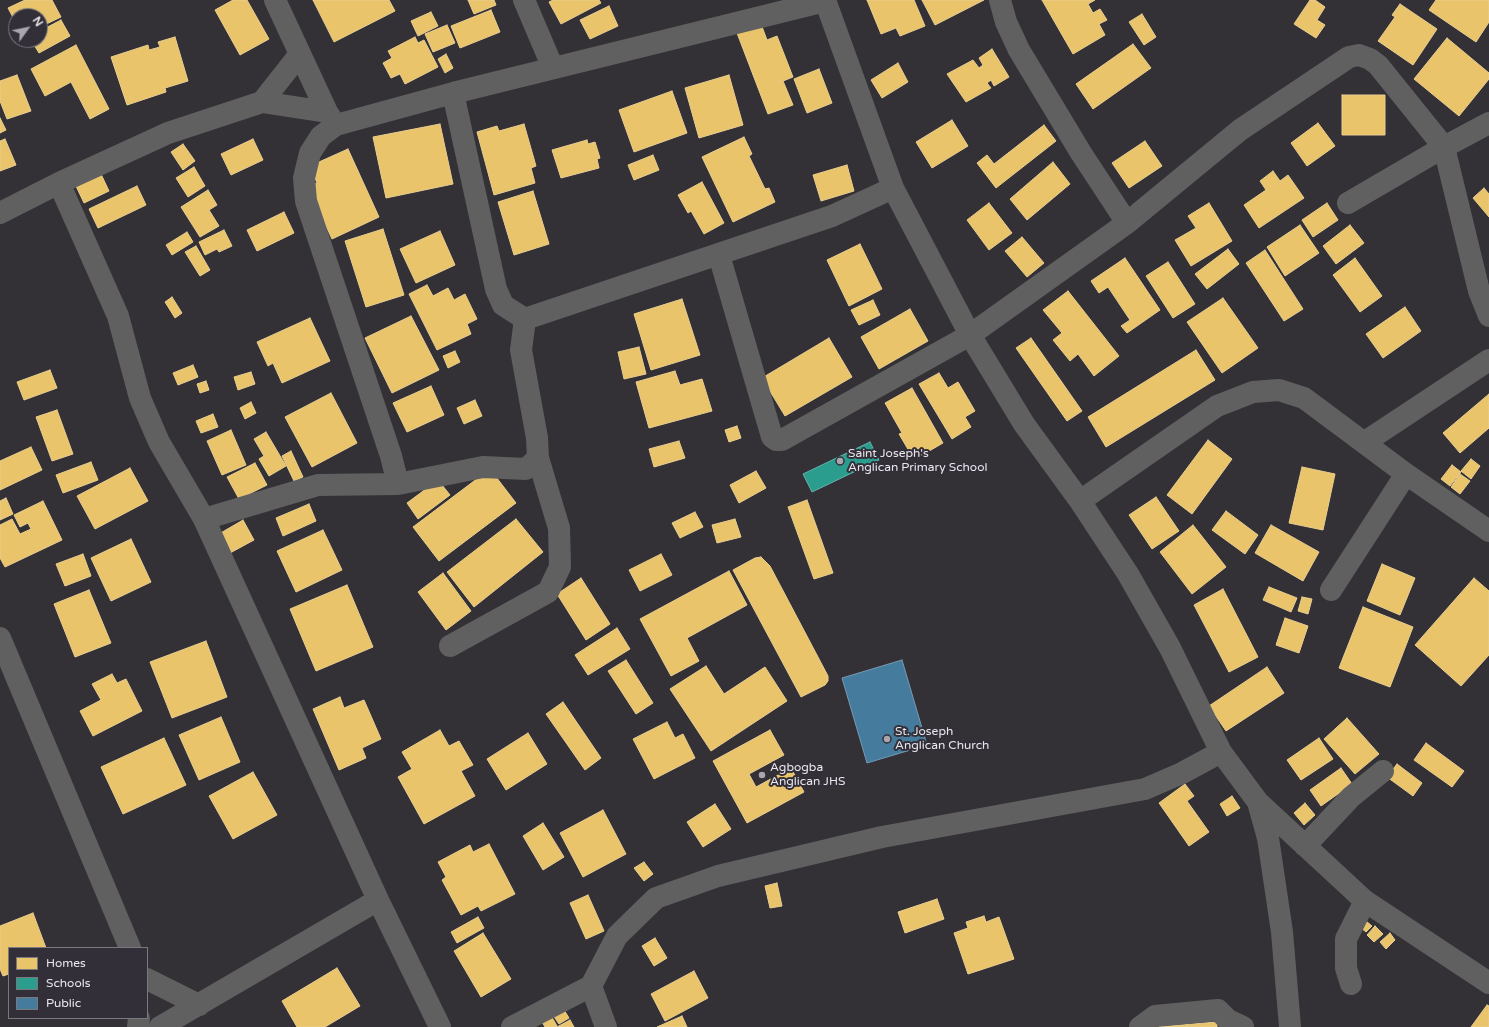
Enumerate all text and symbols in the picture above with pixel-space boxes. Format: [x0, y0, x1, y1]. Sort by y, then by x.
north arrow [8, 8, 48, 48]
text: N [30, 14, 46, 29]
place label: Saint Joseph's Anglican Primary School [848, 447, 987, 475]
marker: Saint Joseph's Anglican Primary School [835, 456, 845, 466]
place label: St. Joseph Anglican Church [895, 725, 989, 753]
marker: St. Joseph Anglican Church [882, 734, 892, 744]
place label: Agbogba Anglican JHS [770, 761, 845, 789]
marker: Agbogba Anglican JHS [757, 770, 767, 780]
legend [8, 947, 148, 1019]
text: Homes [46, 956, 86, 970]
text: Schools [46, 976, 90, 990]
text: Public [46, 996, 81, 1010]

